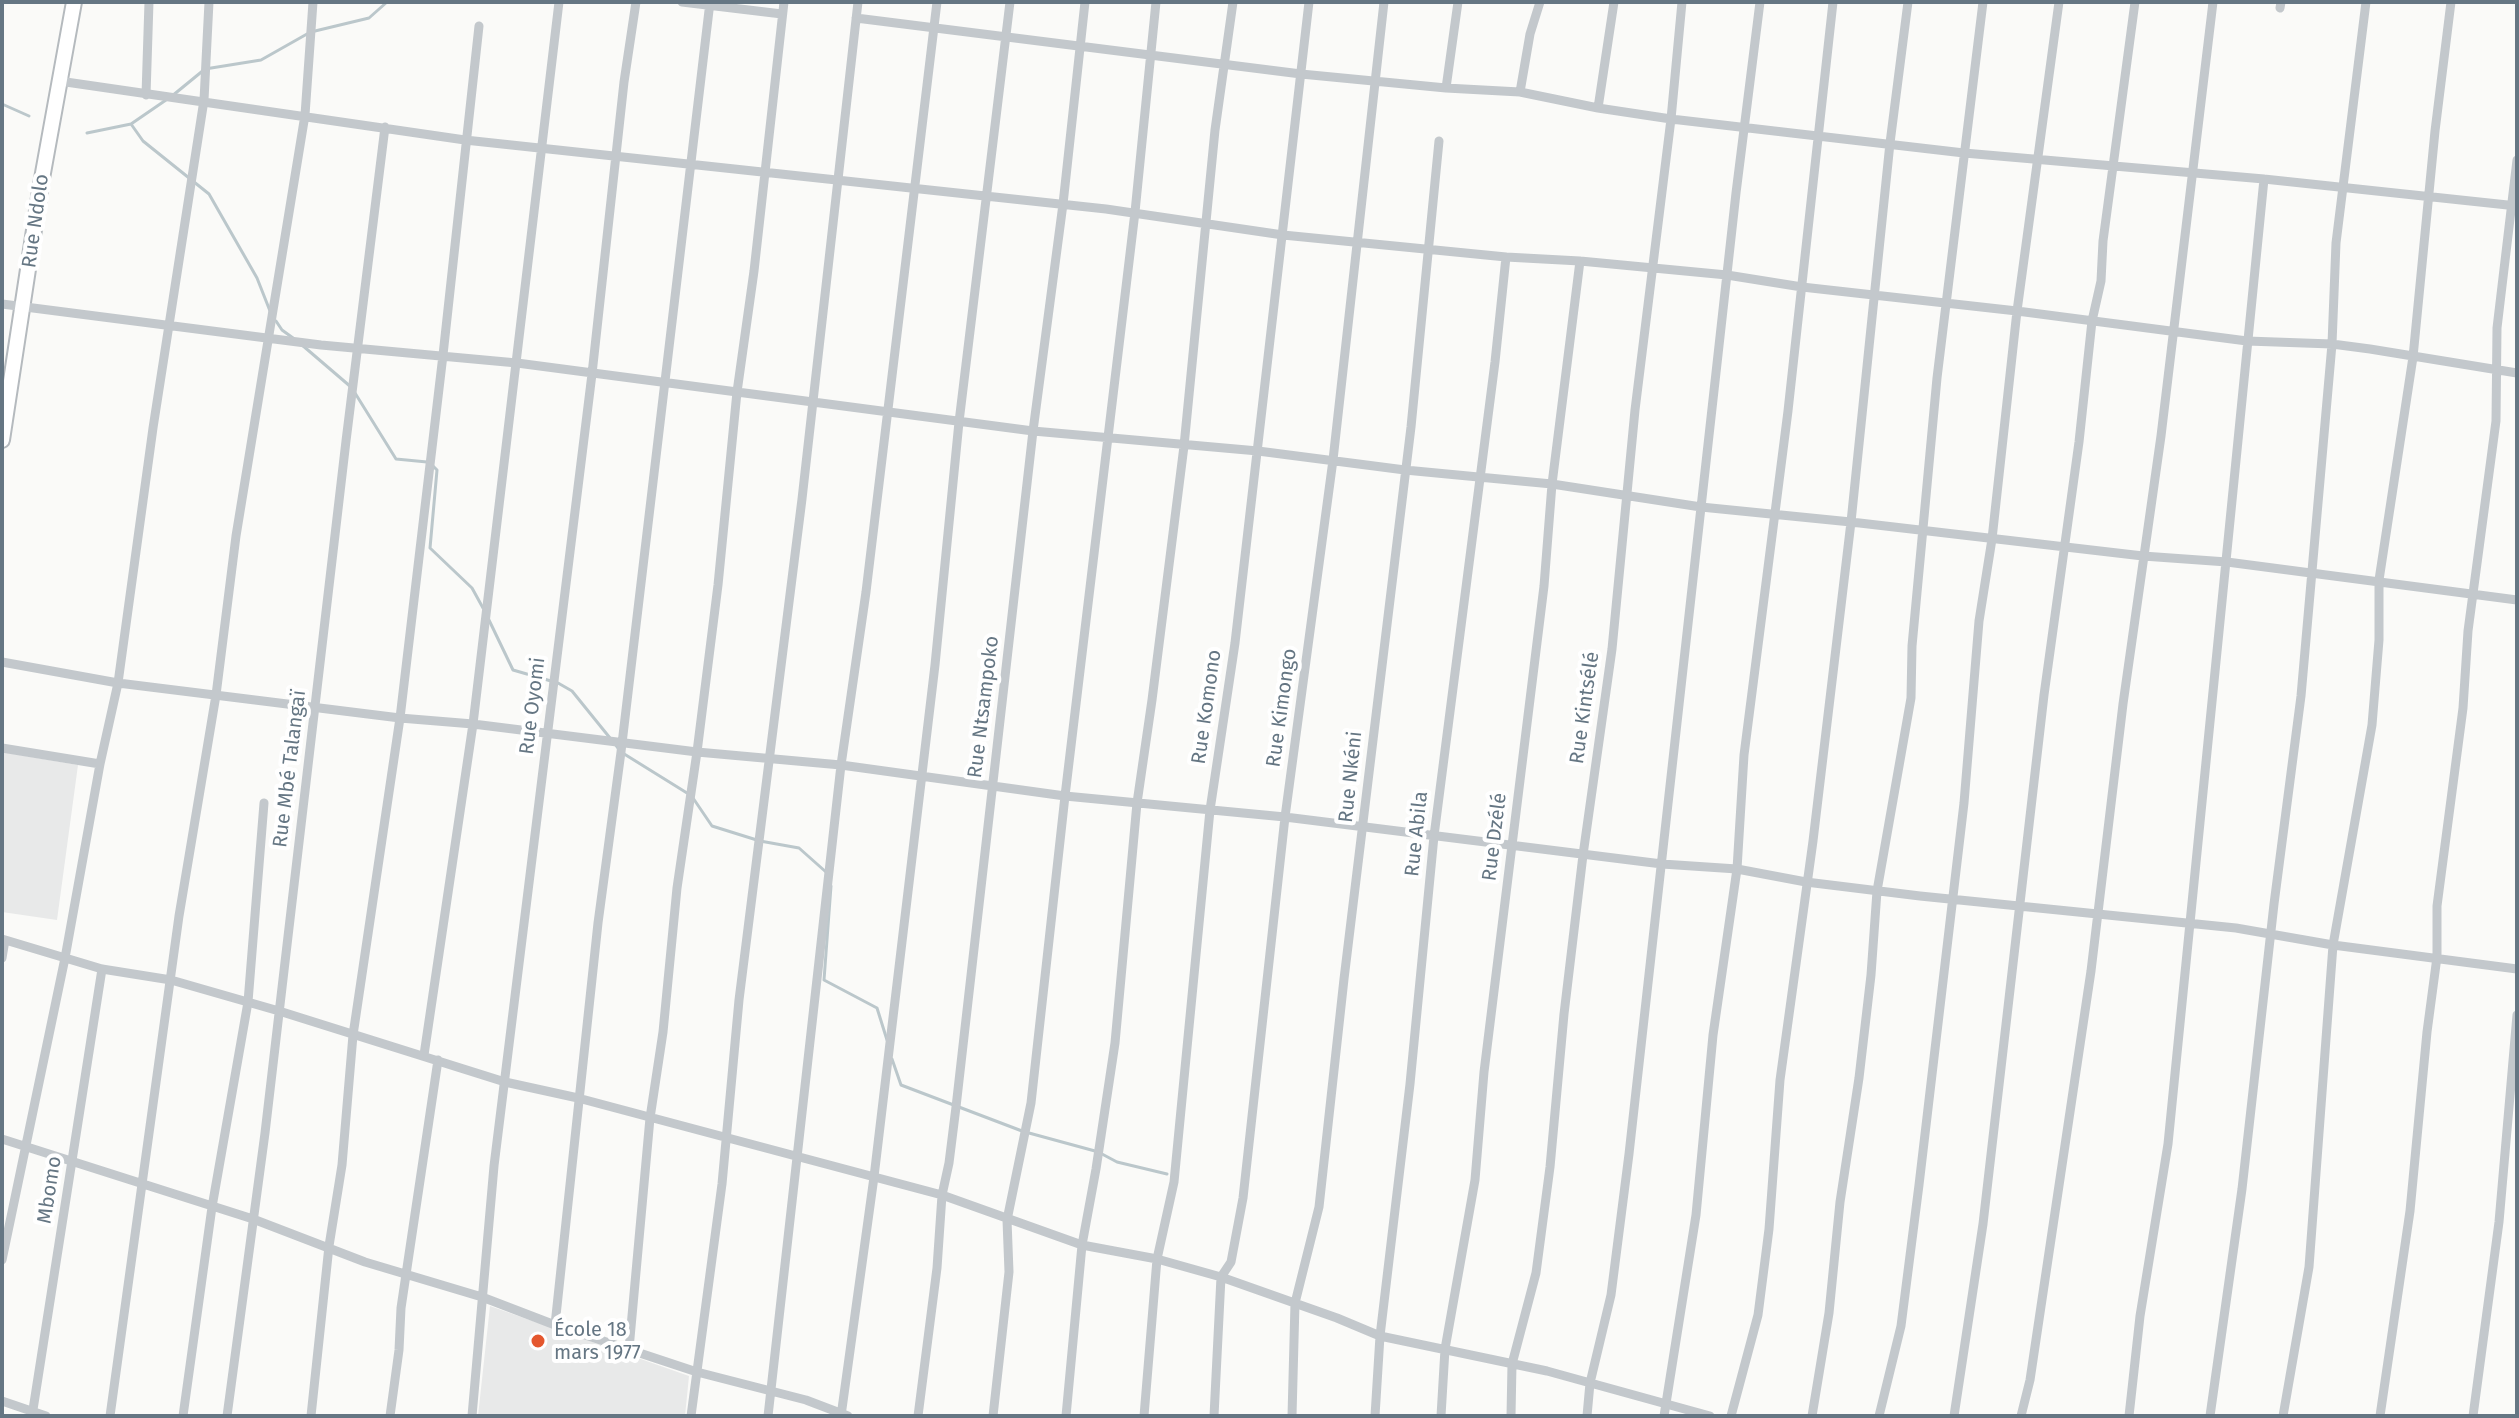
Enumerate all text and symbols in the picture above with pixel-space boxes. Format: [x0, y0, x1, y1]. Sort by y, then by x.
street label: Rue Ndolo [18, 172, 54, 270]
street label: Rue Ntsampoko [963, 634, 1005, 780]
street label: Rue Kimongo [1262, 647, 1302, 769]
street label: Rue Komono [1187, 648, 1227, 766]
street label: Rue Kintsélé [1565, 650, 1605, 766]
street label: Rue Oyomi [515, 656, 551, 756]
street label: Rue Mbé Talangaï [268, 689, 312, 849]
street label: Rue Nkéni [1334, 730, 1368, 824]
street label: Rue Abila [1401, 790, 1433, 878]
street label: Rue Dzélé [1478, 791, 1512, 883]
street label: Mbomo [33, 1155, 67, 1225]
place label: École 18 mars 1977 [554, 1318, 641, 1365]
marker: École 18 mars 1977 [529, 1332, 547, 1350]

